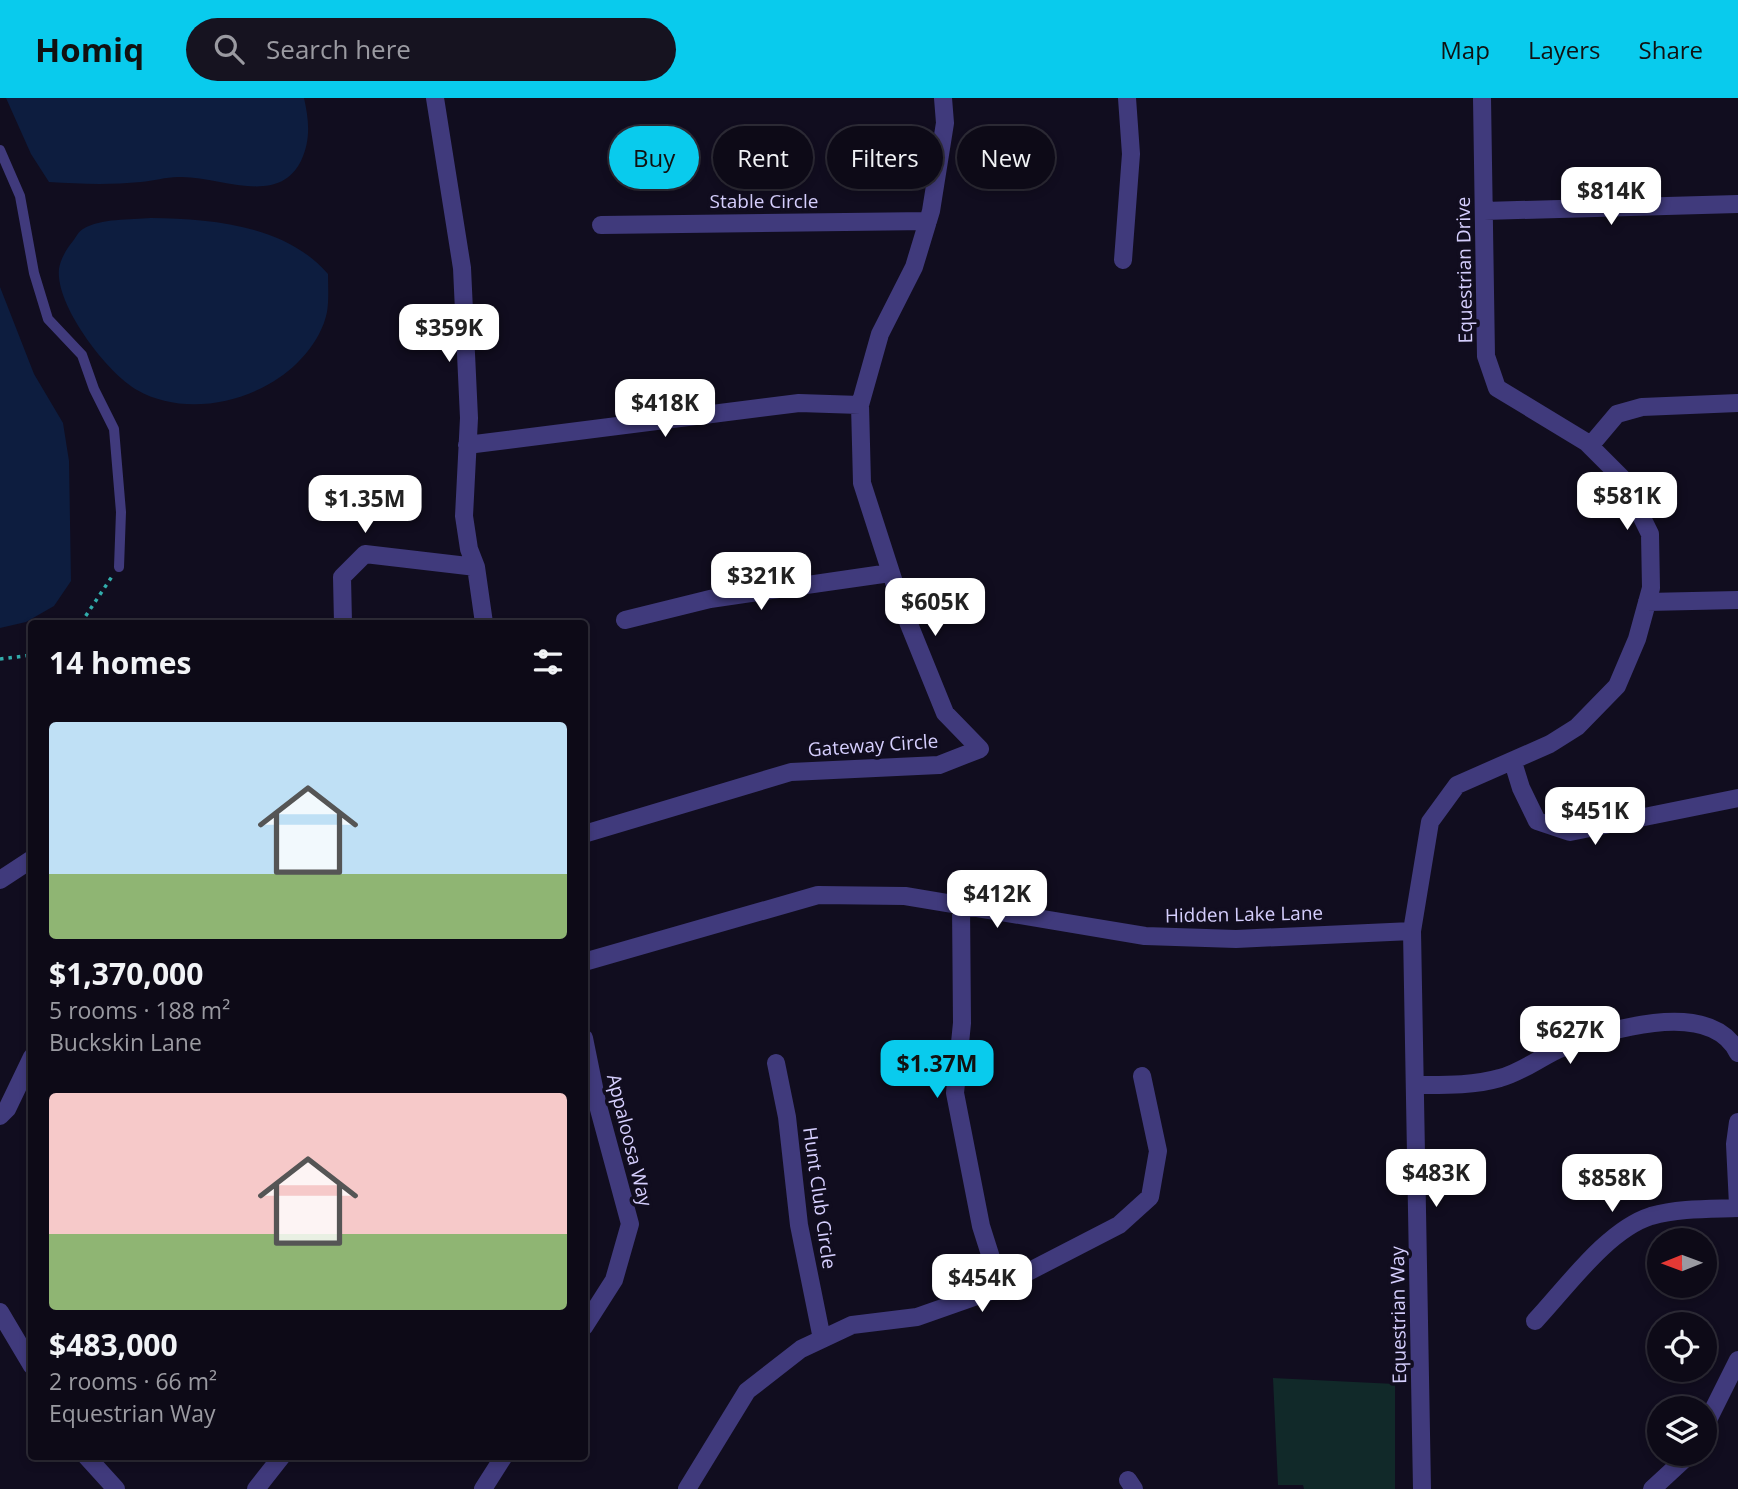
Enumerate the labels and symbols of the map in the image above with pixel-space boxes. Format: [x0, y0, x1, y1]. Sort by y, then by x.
pin: $814K [1562, 167, 1660, 227]
street label: Stable Circle [710, 188, 818, 214]
street label: Equestrian Drive [1450, 197, 1478, 343]
pin: $359K [400, 304, 498, 364]
pin: $418K [616, 380, 714, 439]
pin: $581K [1578, 472, 1676, 532]
pin: $1.35M [308, 476, 422, 535]
pin: $321K [712, 552, 810, 612]
pin: $605K [886, 578, 984, 638]
street label: Gateway Circle [807, 727, 939, 763]
pin: $451K [1546, 788, 1644, 847]
pin: $412K [948, 870, 1046, 930]
street label: Hidden Lake Lane [1165, 900, 1323, 928]
pin: $627K [1521, 1006, 1619, 1066]
pin: $1.37M [880, 1040, 994, 1100]
street label: Appaloosa Way [601, 1071, 659, 1209]
street label: Hunt Club Circle [797, 1125, 843, 1271]
pin: $483K [1387, 1150, 1485, 1209]
pin: $858K [1563, 1154, 1661, 1214]
north arrow [1647, 1228, 1717, 1298]
street label: Equestrian Way [1384, 1245, 1412, 1384]
pin: $454K [933, 1254, 1031, 1314]

